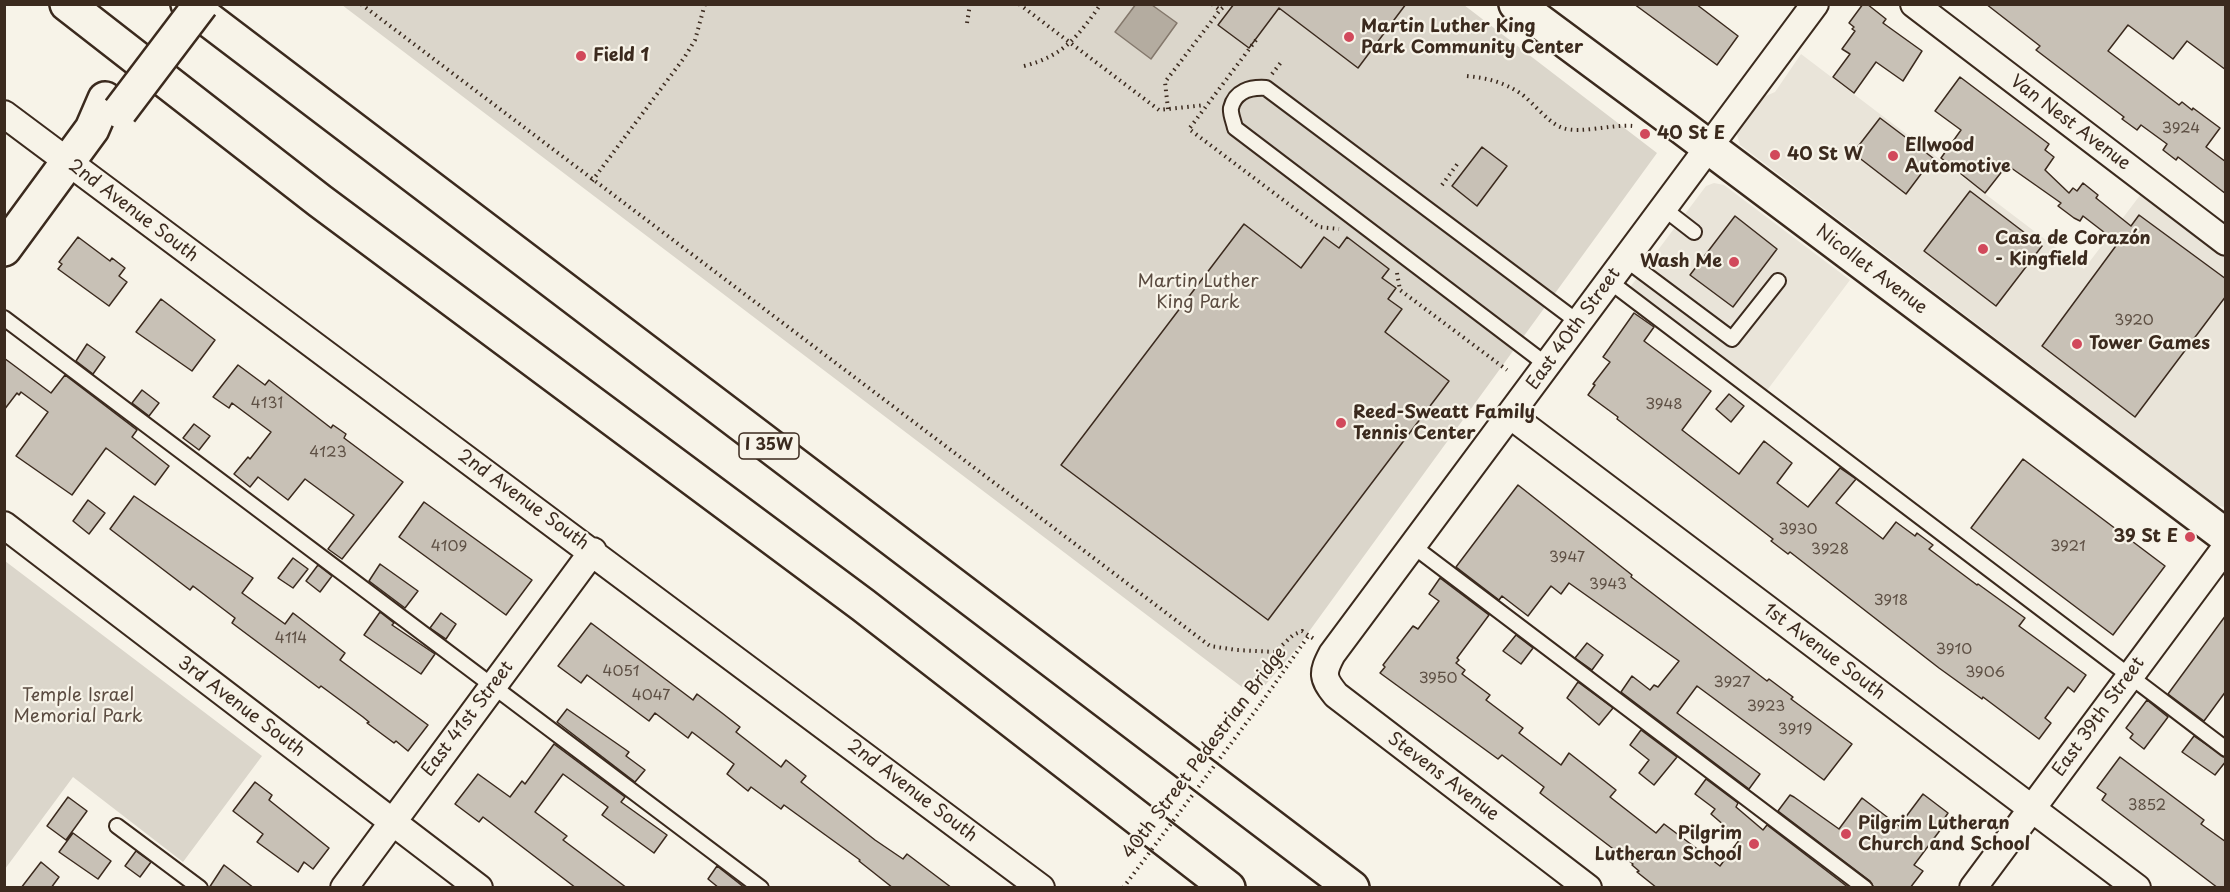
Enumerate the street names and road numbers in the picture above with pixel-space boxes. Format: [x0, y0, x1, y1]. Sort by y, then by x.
street label: Van Nest Avenue [2006, 71, 2134, 175]
street label: 2nd Avenue South [64, 155, 202, 267]
street label: Nicollet Avenue [1811, 221, 1931, 319]
street label: East 40th Street [1522, 264, 1626, 394]
road number: I 35W [739, 433, 799, 459]
street label: 2nd Avenue South [453, 445, 593, 555]
street label: 1st Avenue South [1759, 599, 1889, 705]
street label: 40th Street Pedestrian Bridge [1118, 643, 1292, 863]
street label: 3rd Avenue South [173, 652, 309, 762]
street label: East 39th Street [2048, 653, 2150, 781]
street label: East 41st Street [418, 657, 518, 781]
street label: Stevens Avenue [1383, 728, 1503, 826]
street label: 2nd Avenue South [843, 735, 981, 847]

